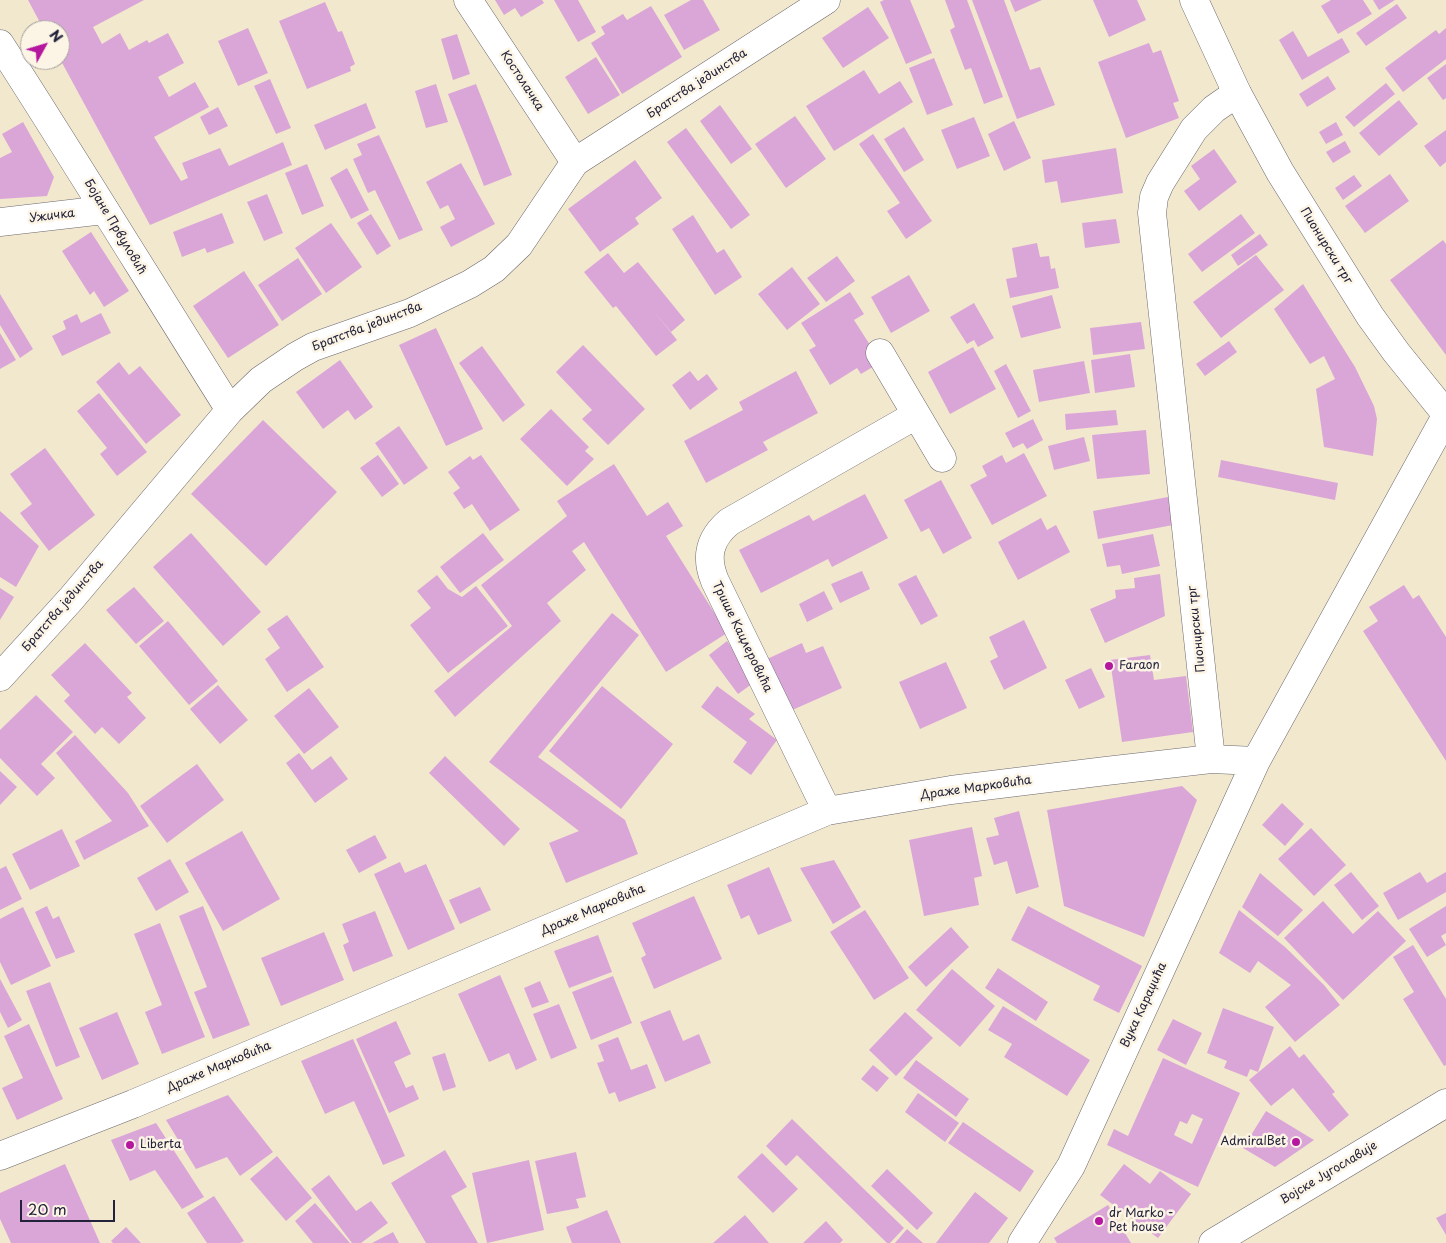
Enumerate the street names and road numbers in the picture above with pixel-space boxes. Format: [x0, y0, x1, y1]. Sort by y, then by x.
street label: Братства јединства [644, 46, 750, 122]
street label: Костолачка [497, 48, 547, 114]
street label: Бојане Првуловић [81, 177, 149, 277]
street label: Пионирски трг [1297, 205, 1355, 287]
street label: Ужичка [28, 206, 76, 226]
street label: Братства јединства [310, 299, 424, 355]
street label: Братства јединства [19, 557, 107, 655]
street label: Трише Кацлеровића [709, 579, 775, 695]
street label: Пионирски трг [1185, 585, 1209, 673]
street label: Драже Марковића [920, 773, 1032, 803]
street label: Драже Марковића [539, 882, 647, 938]
street label: Вука Караџића [1118, 960, 1170, 1050]
street label: Драже Марковића [165, 1039, 273, 1095]
street label: Војске Југославије [1278, 1138, 1380, 1208]

